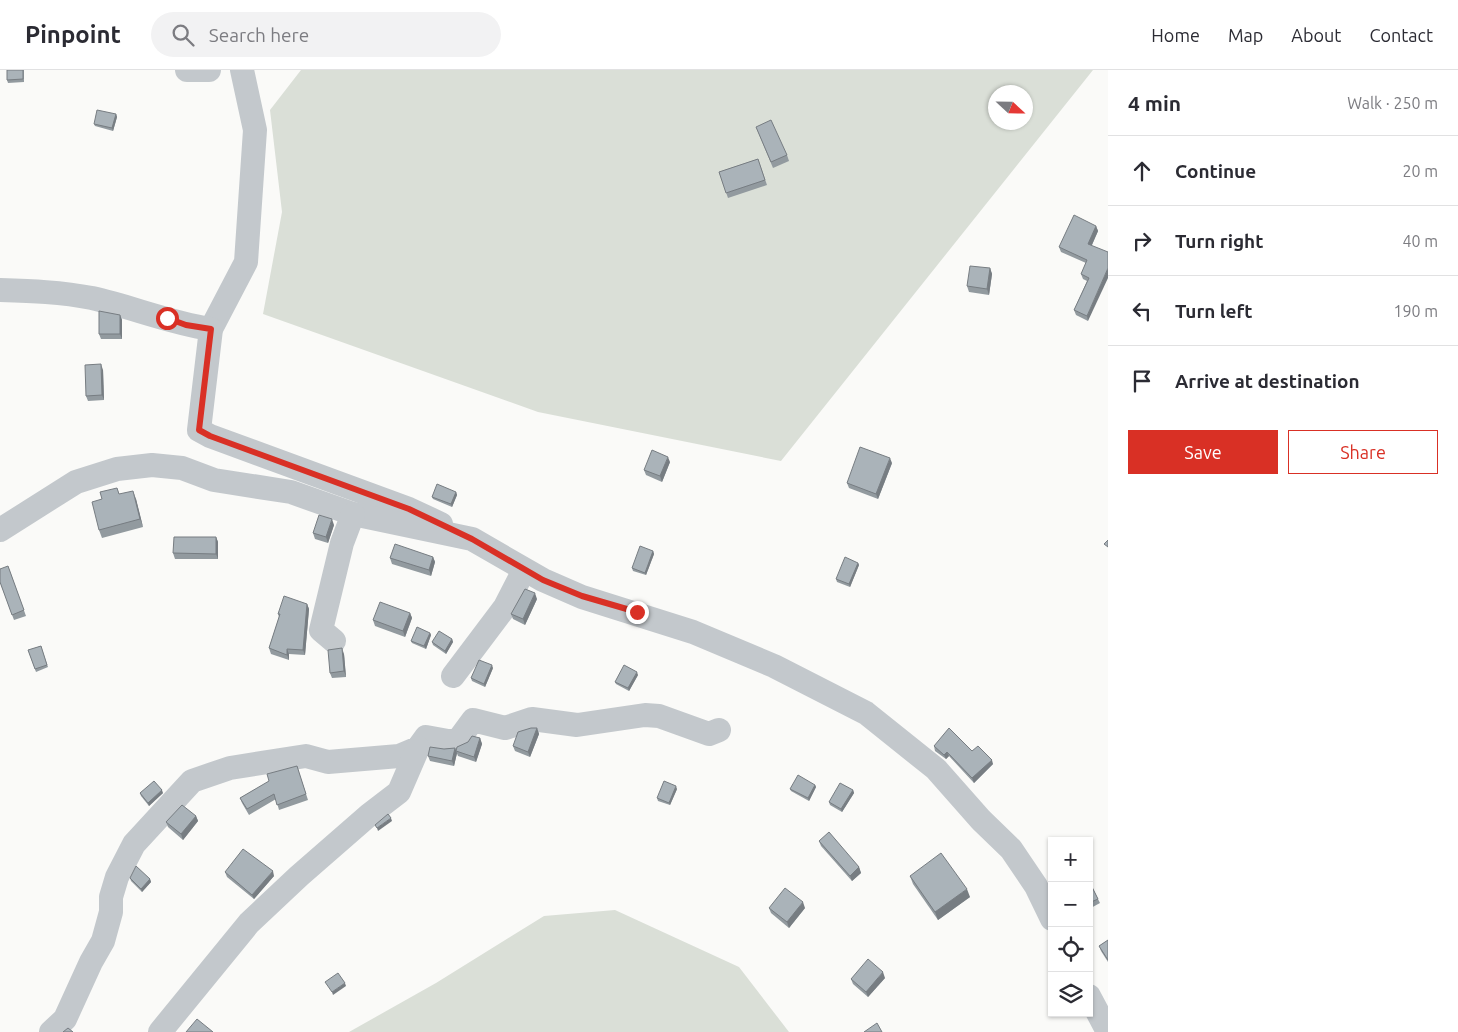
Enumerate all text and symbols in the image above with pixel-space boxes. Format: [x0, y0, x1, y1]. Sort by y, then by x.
search box [151, 12, 501, 57]
text: Pinpoint [25, 21, 121, 48]
icon: search [169, 21, 197, 49]
text: Search here [209, 24, 309, 46]
text: Home [1151, 25, 1200, 45]
text: Map [1228, 25, 1263, 45]
text: About [1291, 25, 1341, 45]
text: Contact [1369, 25, 1433, 45]
north arrow [988, 85, 1033, 130]
text: 4 min [1128, 91, 1181, 115]
text: Walk · 250 m [1347, 94, 1438, 112]
icon: ahead [1128, 157, 1156, 185]
text: Continue [1175, 160, 1256, 182]
text: 20 m [1402, 162, 1438, 180]
icon: right [1128, 227, 1156, 255]
text: Turn right [1175, 230, 1263, 252]
text: 40 m [1402, 232, 1438, 250]
icon: left [1128, 297, 1156, 325]
text: Turn left [1175, 300, 1253, 322]
text: 190 m [1393, 302, 1438, 320]
route start [156, 307, 179, 330]
icon: arrive [1128, 367, 1156, 395]
text: Arrive at destination [1175, 370, 1360, 392]
button: Save [1128, 430, 1278, 474]
button: Share [1288, 430, 1438, 474]
route end [626, 601, 649, 624]
map controls [1048, 837, 1093, 1017]
button: + [1048, 837, 1093, 882]
button: − [1048, 882, 1093, 927]
button: locate [1048, 927, 1093, 972]
button: layers [1048, 972, 1093, 1017]

